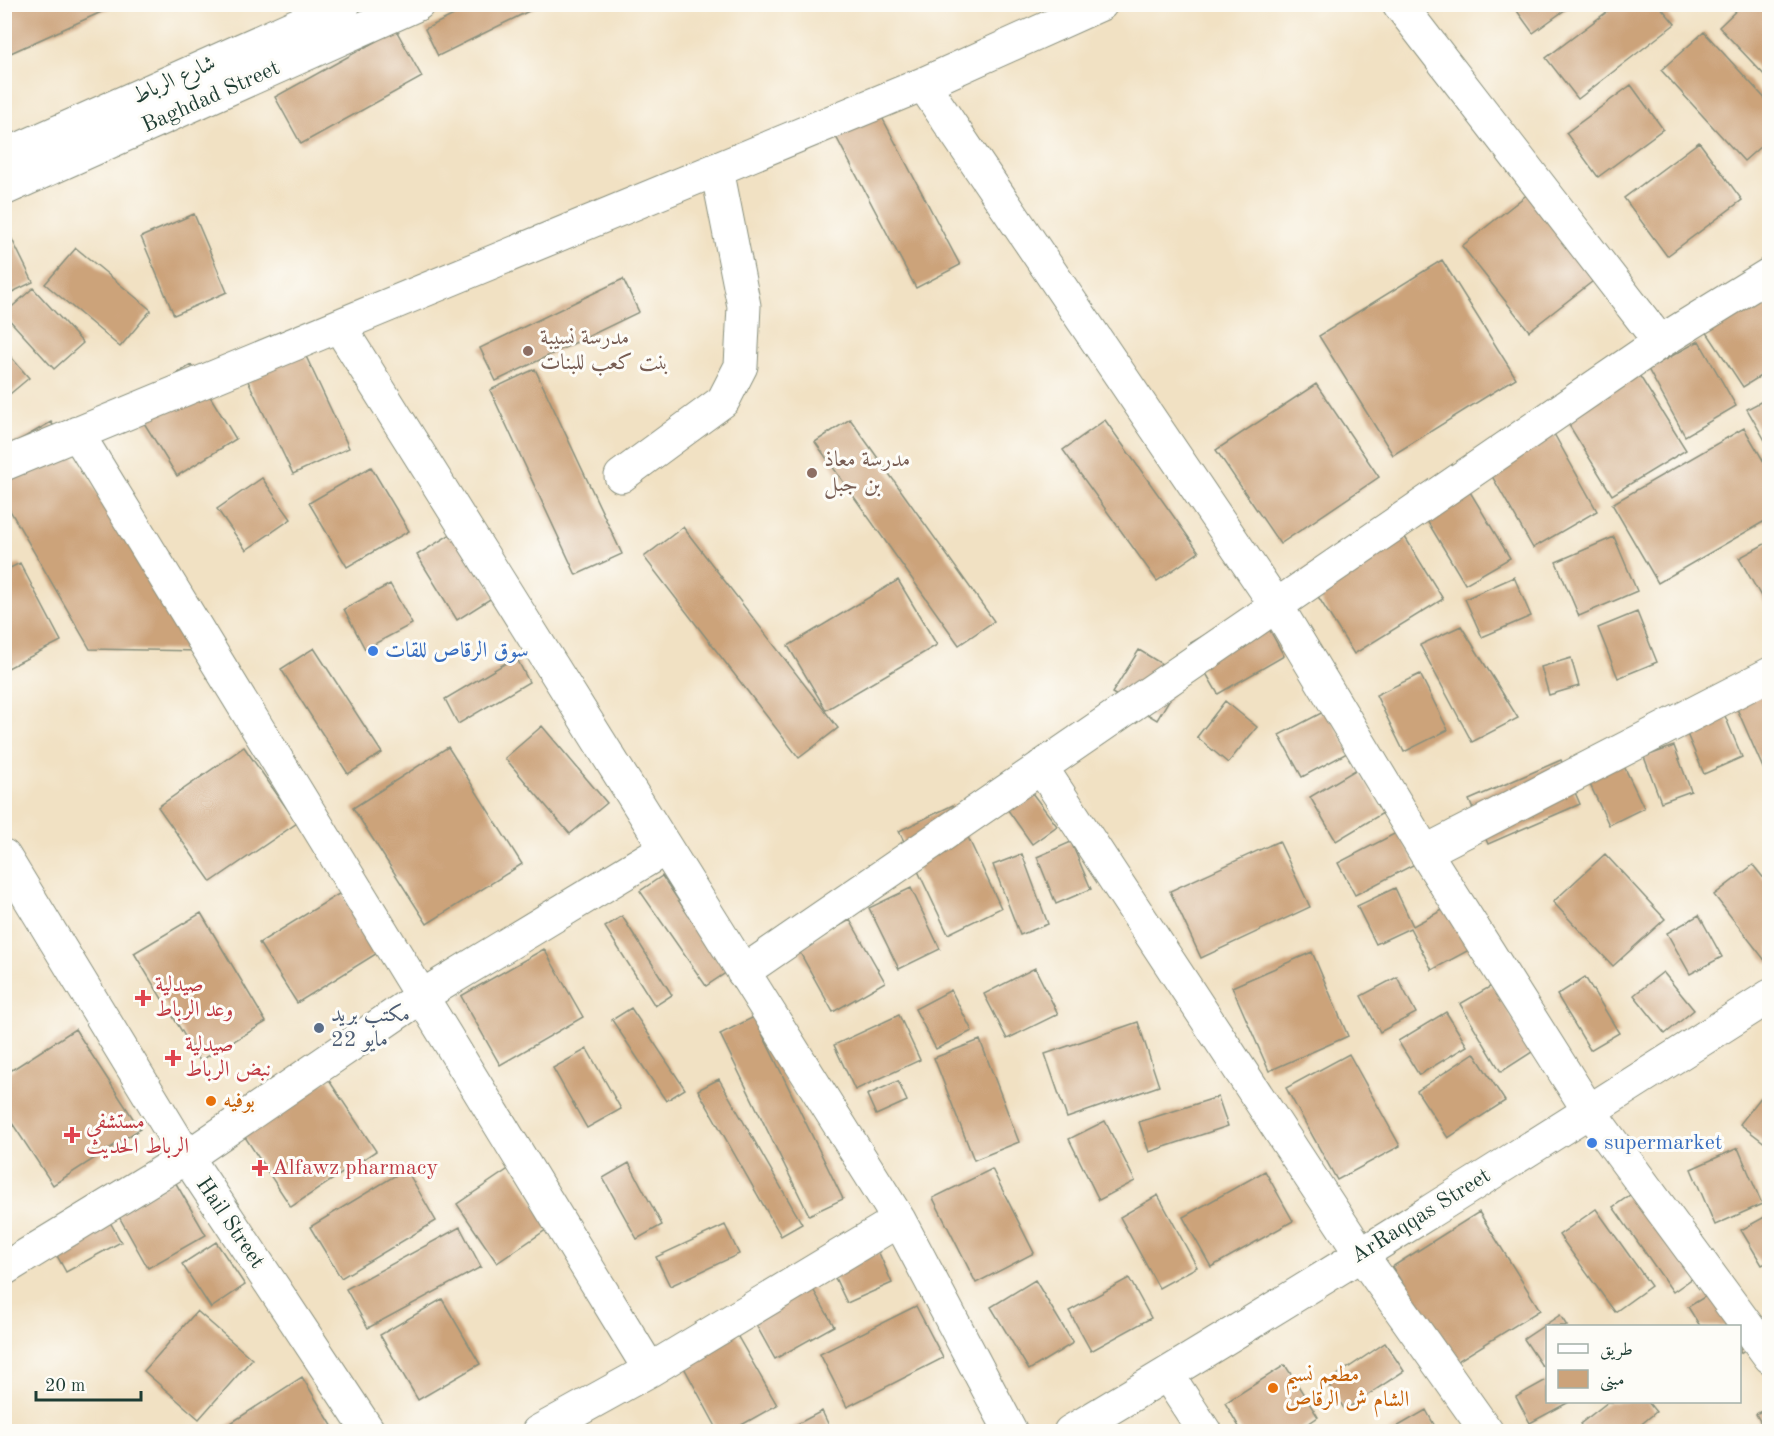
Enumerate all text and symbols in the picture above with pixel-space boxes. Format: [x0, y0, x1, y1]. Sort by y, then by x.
street label: شارع الرباط [129, 52, 221, 114]
street label: Baghdad Street [139, 57, 283, 137]
place label: مدرسة نسيبة بنت كعب للبنات [540, 327, 669, 376]
marker: مدرسة نسيبة بنت كعب للبنات [521, 344, 535, 358]
place label: مدرسة معاذ بن جبل [824, 449, 910, 499]
marker: مدرسة معاذ بن جبل [805, 466, 819, 480]
place label: سوق الرقاص للقات [385, 640, 529, 663]
marker: سوق الرقاص للقات [366, 644, 380, 658]
place label: صيدلية وعد الرباط [155, 974, 233, 1022]
marker: صيدلية وعد الرباط [136, 991, 150, 1005]
place label: مكتب بريد 22 مايو [331, 1003, 410, 1052]
marker: مكتب بريد 22 مايو [312, 1021, 326, 1035]
place label: صيدلية نبض الرباط [185, 1034, 271, 1082]
marker: صيدلية نبض الرباط [166, 1051, 180, 1065]
place label: بوفيه [223, 1090, 255, 1113]
marker: بوفيه [204, 1094, 218, 1108]
place label: مستشفى الرباط الحديث [86, 1111, 189, 1159]
marker: مستشفى الرباط الحديث [63, 1126, 81, 1144]
place label: supermarket [1604, 1132, 1722, 1154]
marker: supermarket [1585, 1136, 1599, 1150]
place label: Alfawz pharmacy [272, 1157, 438, 1179]
marker: Alfawz pharmacy [253, 1161, 267, 1175]
street label: ArRaqqas Street [1348, 1164, 1494, 1268]
street label: Hail Street [192, 1174, 268, 1272]
legend [1546, 1325, 1741, 1403]
text: طريق [1600, 1341, 1633, 1361]
scale bar [36, 1364, 141, 1402]
place label: مطعم نسيم الشام ش الرقاص [1285, 1364, 1409, 1418]
text: مبنى [1600, 1371, 1625, 1392]
text: 20 m [45, 1377, 85, 1395]
marker: مطعم نسيم الشام ش الرقاص [1266, 1381, 1280, 1395]

